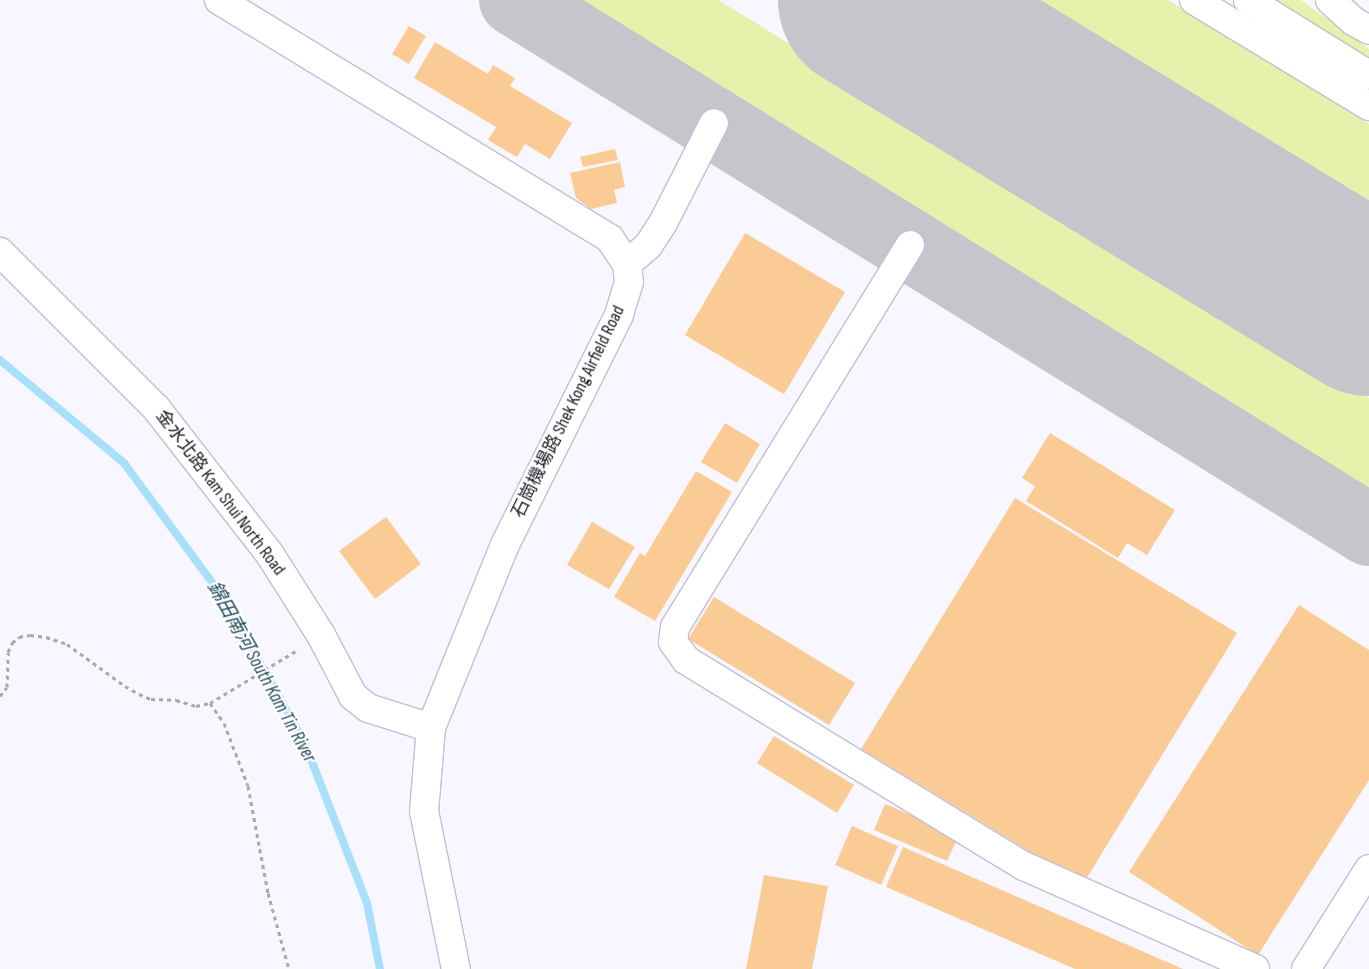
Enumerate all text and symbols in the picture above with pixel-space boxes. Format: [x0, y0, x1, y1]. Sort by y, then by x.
street label: 石崗機場路 Shek Kong Airfield Road [508, 302, 630, 522]
street label: 金水北路 Kam Shui North Road [151, 406, 289, 580]
water label: 錦田南河 South Kam Tin River [202, 577, 320, 767]

